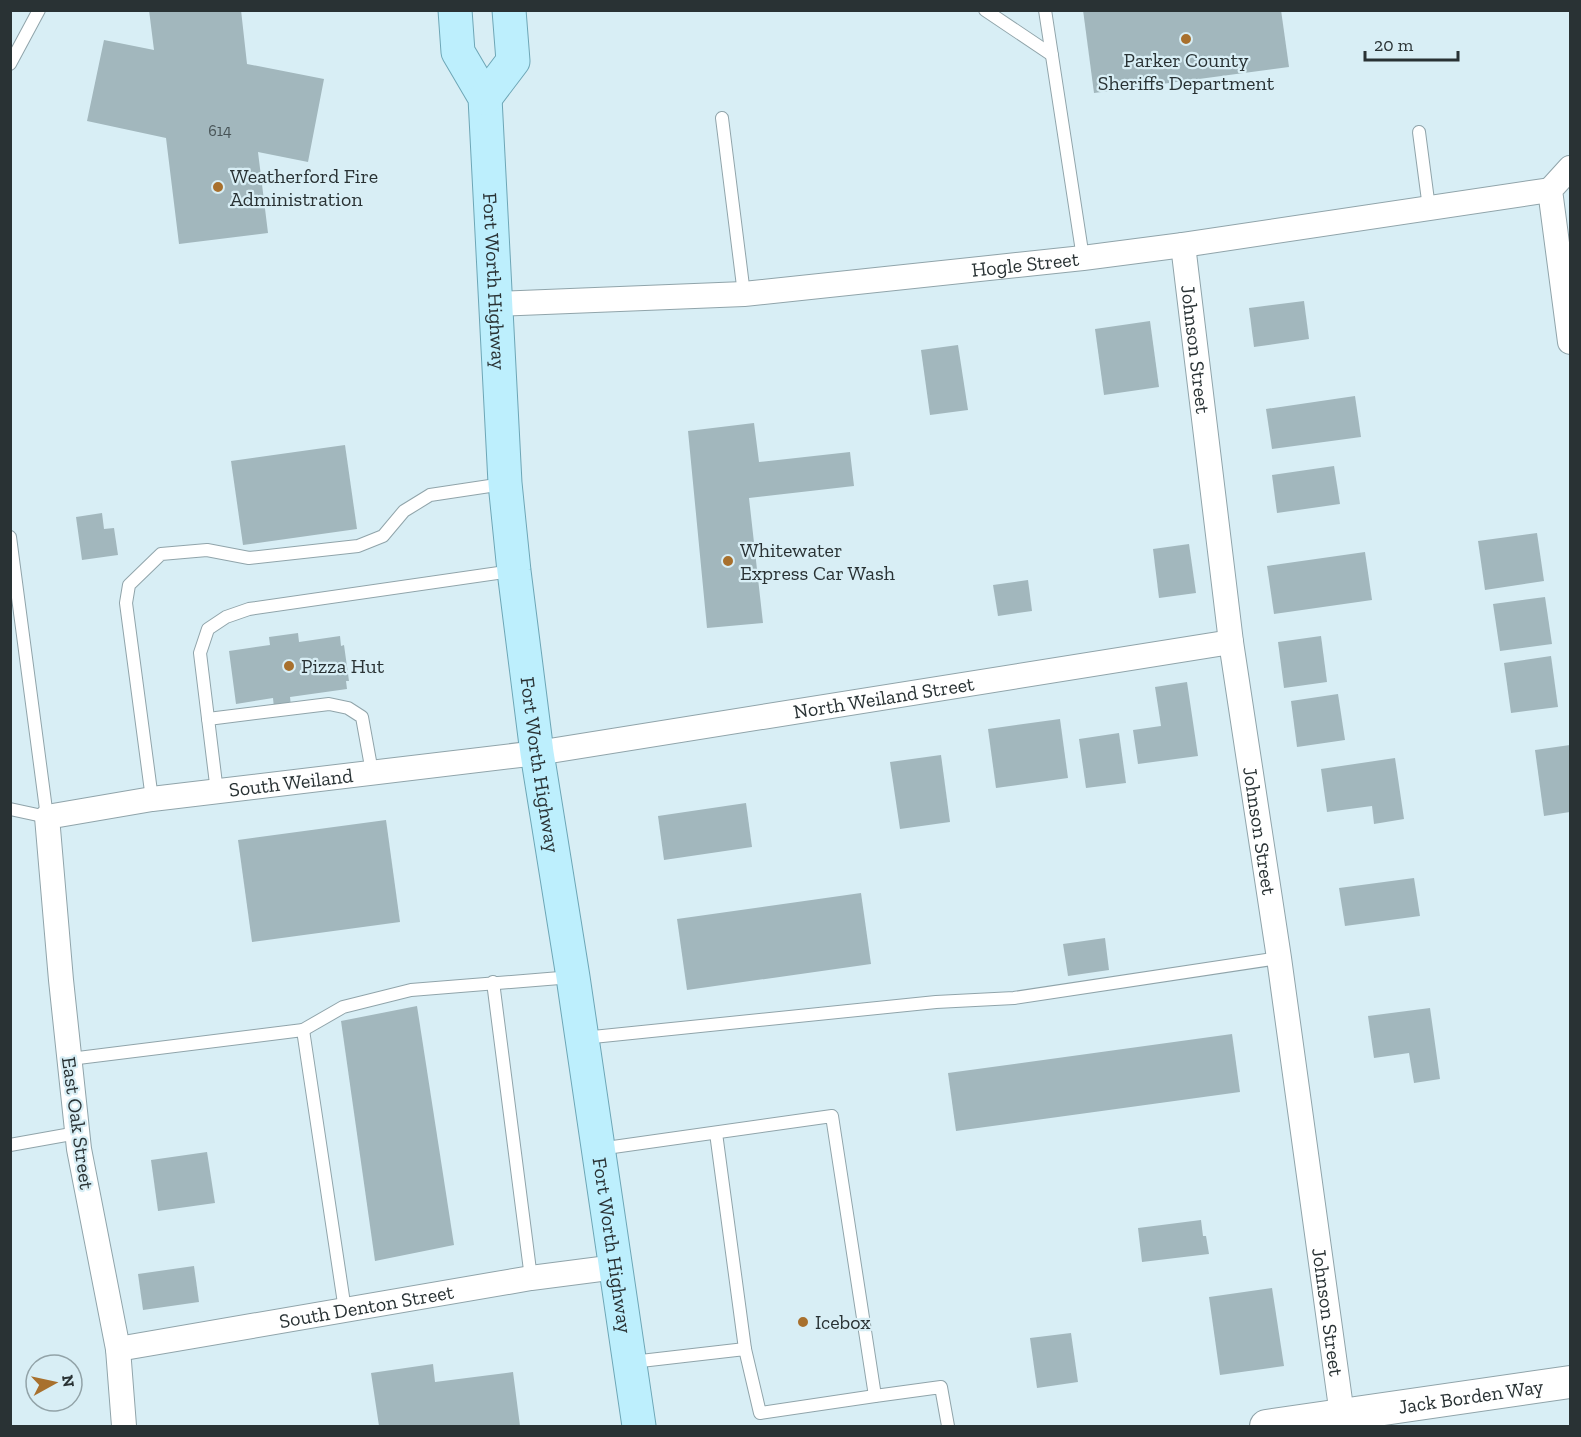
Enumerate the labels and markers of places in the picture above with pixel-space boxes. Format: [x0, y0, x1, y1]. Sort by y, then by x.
marker: Parker County Sheriffs Department [1179, 32, 1193, 46]
place label: Parker County Sheriffs Department [1098, 48, 1275, 95]
place label: Weatherford Fire Administration [230, 164, 378, 211]
marker: Weatherford Fire Administration [211, 180, 225, 194]
place label: Whitewater Express Car Wash [740, 538, 896, 585]
marker: Whitewater Express Car Wash [721, 554, 735, 568]
place label: Pizza Hut [301, 654, 385, 678]
marker: Pizza Hut [282, 659, 296, 673]
place label: Icebox [815, 1310, 870, 1334]
marker: Icebox [796, 1315, 810, 1329]

